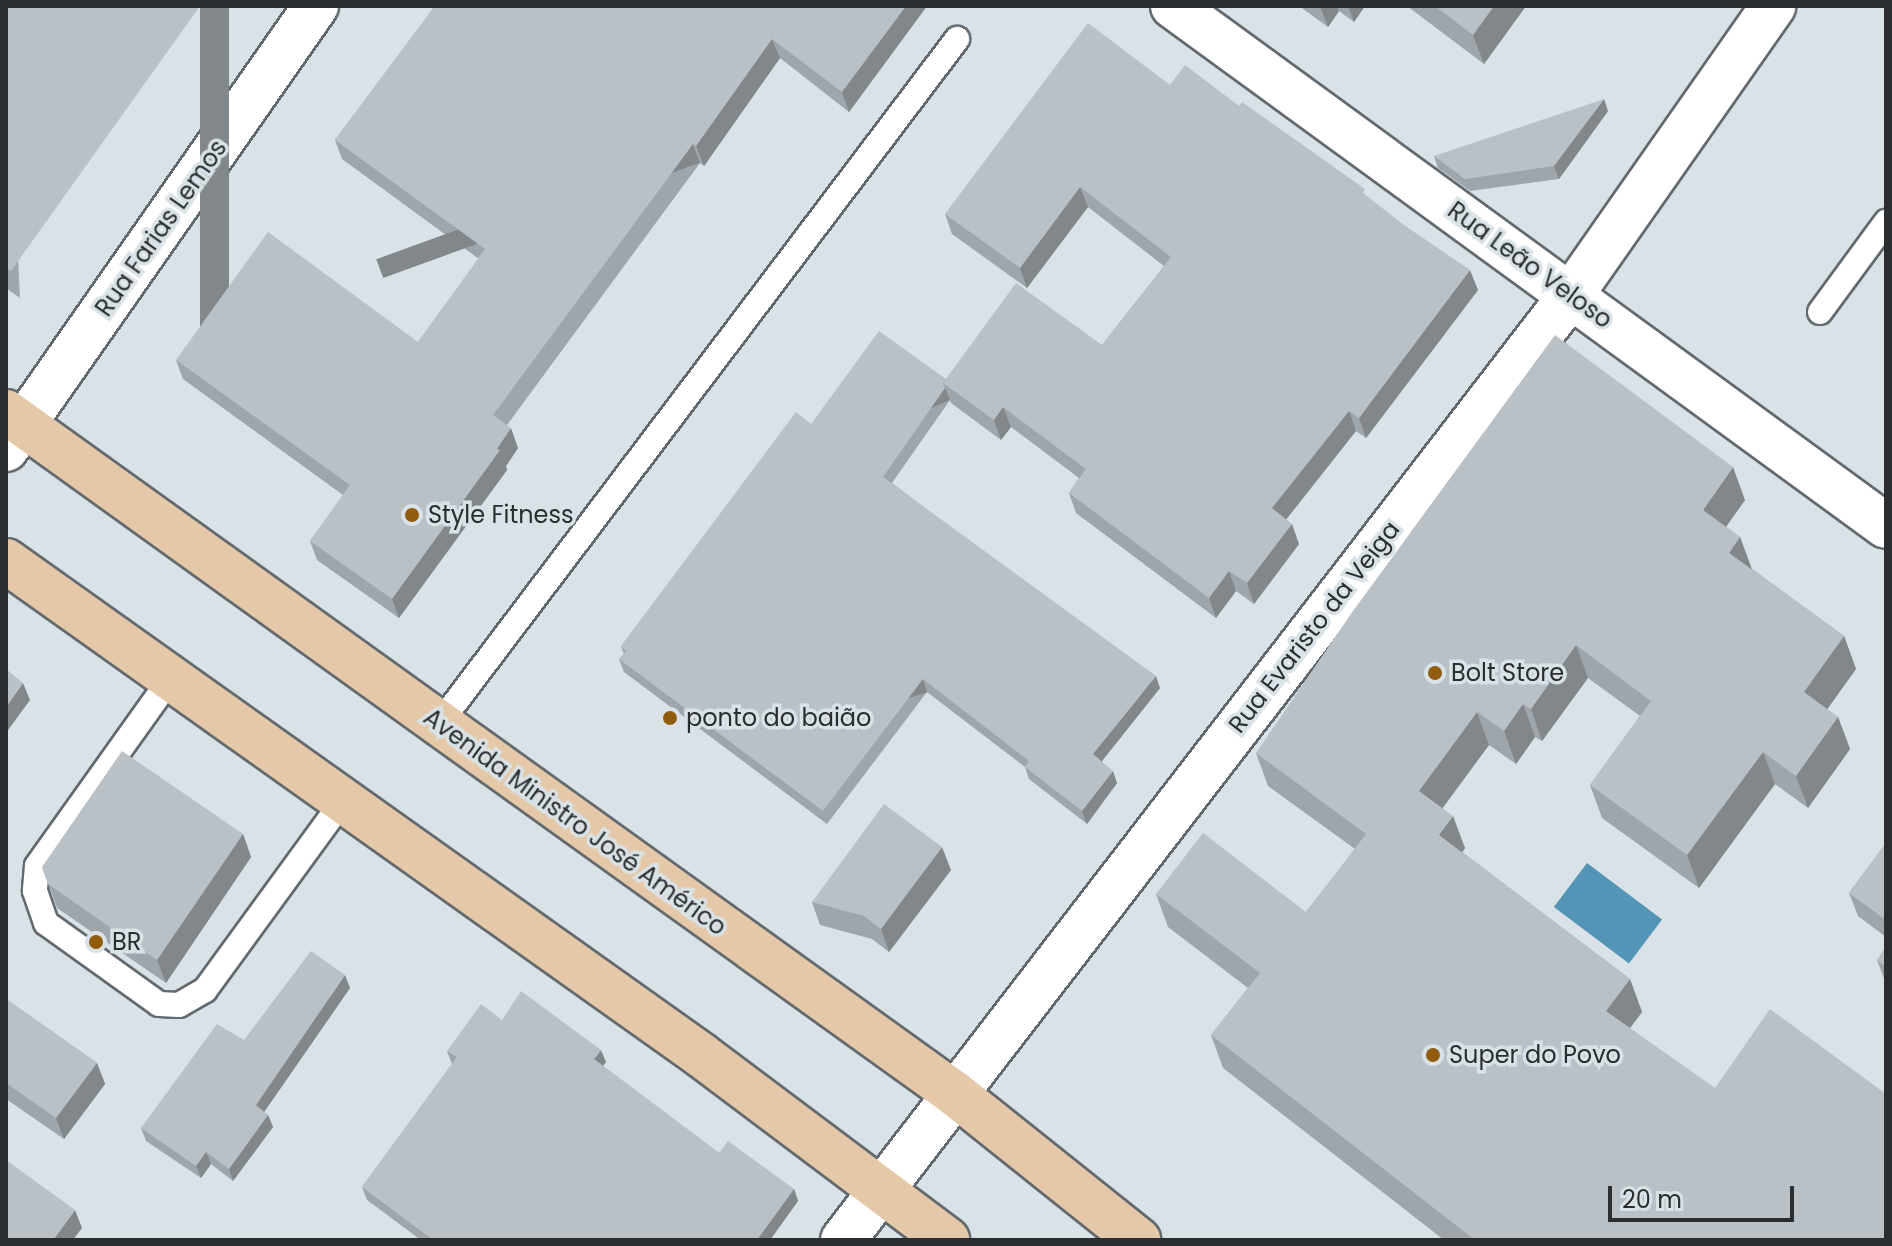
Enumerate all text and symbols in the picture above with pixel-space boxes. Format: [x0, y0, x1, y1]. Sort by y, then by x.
street label: Rua Farias Lemos [89, 134, 233, 322]
street label: Rua Leão Veloso [1442, 196, 1618, 334]
place label: Style Fitness [428, 501, 574, 529]
marker: Style Fitness [403, 506, 421, 524]
street label: Rua Evaristo da Veiga [1222, 515, 1406, 739]
place label: Bolt Store [1451, 659, 1564, 687]
marker: Bolt Store [1426, 664, 1444, 682]
street label: Avenida Ministro José Américo [418, 703, 732, 941]
place label: ponto do baião [686, 704, 871, 732]
marker: ponto do baião [661, 709, 679, 727]
place label: BR [112, 928, 141, 956]
marker: BR [87, 933, 105, 951]
place label: Super do Povo [1449, 1041, 1621, 1069]
marker: Super do Povo [1424, 1046, 1442, 1064]
scale bar [1612, 1170, 1798, 1220]
text: 20 m [1622, 1183, 1682, 1216]

